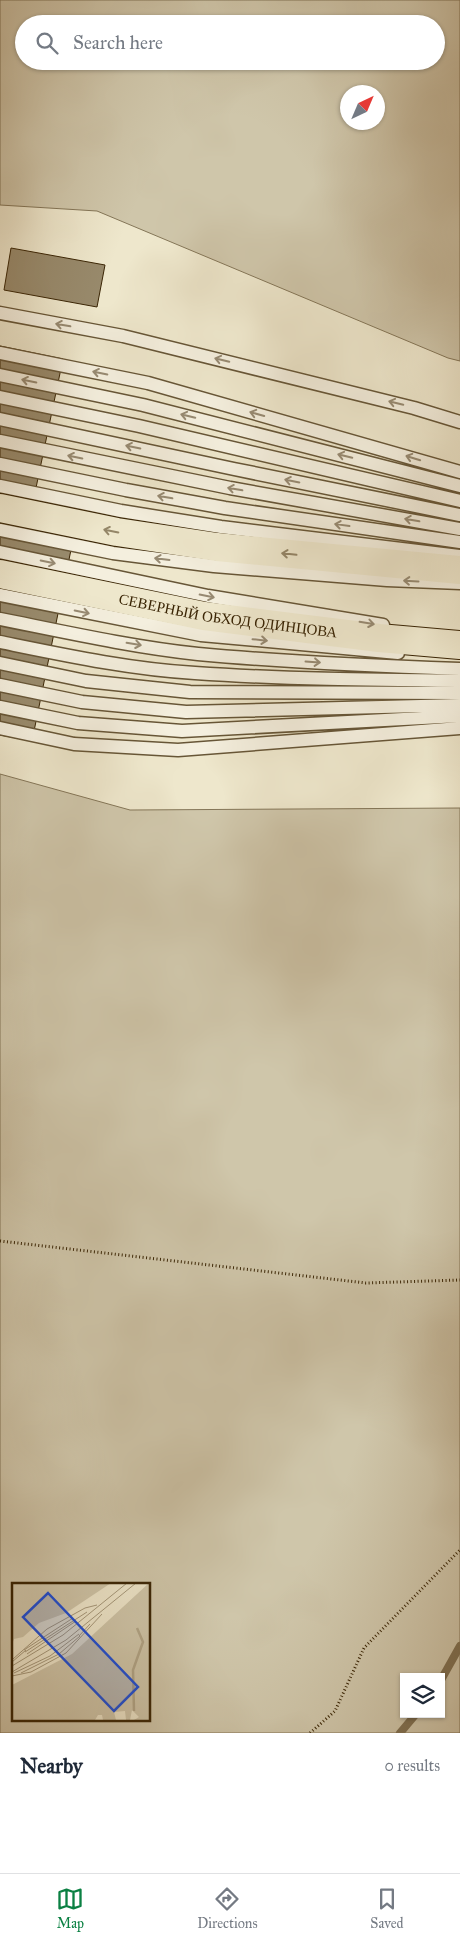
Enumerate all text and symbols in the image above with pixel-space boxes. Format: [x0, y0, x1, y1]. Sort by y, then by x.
search box [15, 15, 445, 70]
icon: search [33, 29, 61, 57]
text: Search here [73, 31, 163, 54]
north arrow [340, 85, 385, 130]
one-way arrow [55, 319, 71, 329]
one-way arrow [214, 355, 230, 364]
one-way arrow [92, 368, 108, 377]
one-way arrow [21, 376, 37, 386]
one-way arrow [389, 398, 405, 407]
one-way arrow [249, 408, 265, 418]
one-way arrow [180, 411, 196, 421]
one-way arrow [126, 441, 142, 451]
one-way arrow [338, 451, 354, 460]
one-way arrow [68, 452, 84, 461]
one-way arrow [406, 452, 422, 462]
one-way arrow [285, 475, 301, 485]
one-way arrow [227, 484, 243, 494]
one-way arrow [157, 492, 173, 501]
one-way arrow [404, 515, 420, 525]
one-way arrow [335, 520, 351, 530]
one-way arrow [103, 526, 119, 535]
one-way arrow [282, 549, 298, 559]
one-way arrow [155, 554, 171, 564]
one-way arrow [39, 558, 55, 568]
one-way arrow [404, 576, 420, 586]
street label: СЕВЕРНЫЙ ОБХОД ОДИНЦОВА [117, 590, 338, 642]
one-way arrow [198, 592, 214, 601]
one-way arrow [74, 608, 90, 618]
one-way arrow [359, 618, 375, 628]
one-way arrow [251, 635, 267, 645]
one-way arrow [125, 639, 141, 649]
one-way arrow [305, 657, 321, 666]
inset map [12, 1583, 150, 1720]
map controls [400, 1673, 445, 1718]
button: layers [400, 1673, 445, 1718]
text: Nearby [20, 1753, 83, 1779]
text: 0 results [385, 1756, 440, 1775]
tab: Map [56, 1885, 84, 1932]
tab: Directions [197, 1885, 258, 1932]
tab: Saved [370, 1885, 404, 1932]

